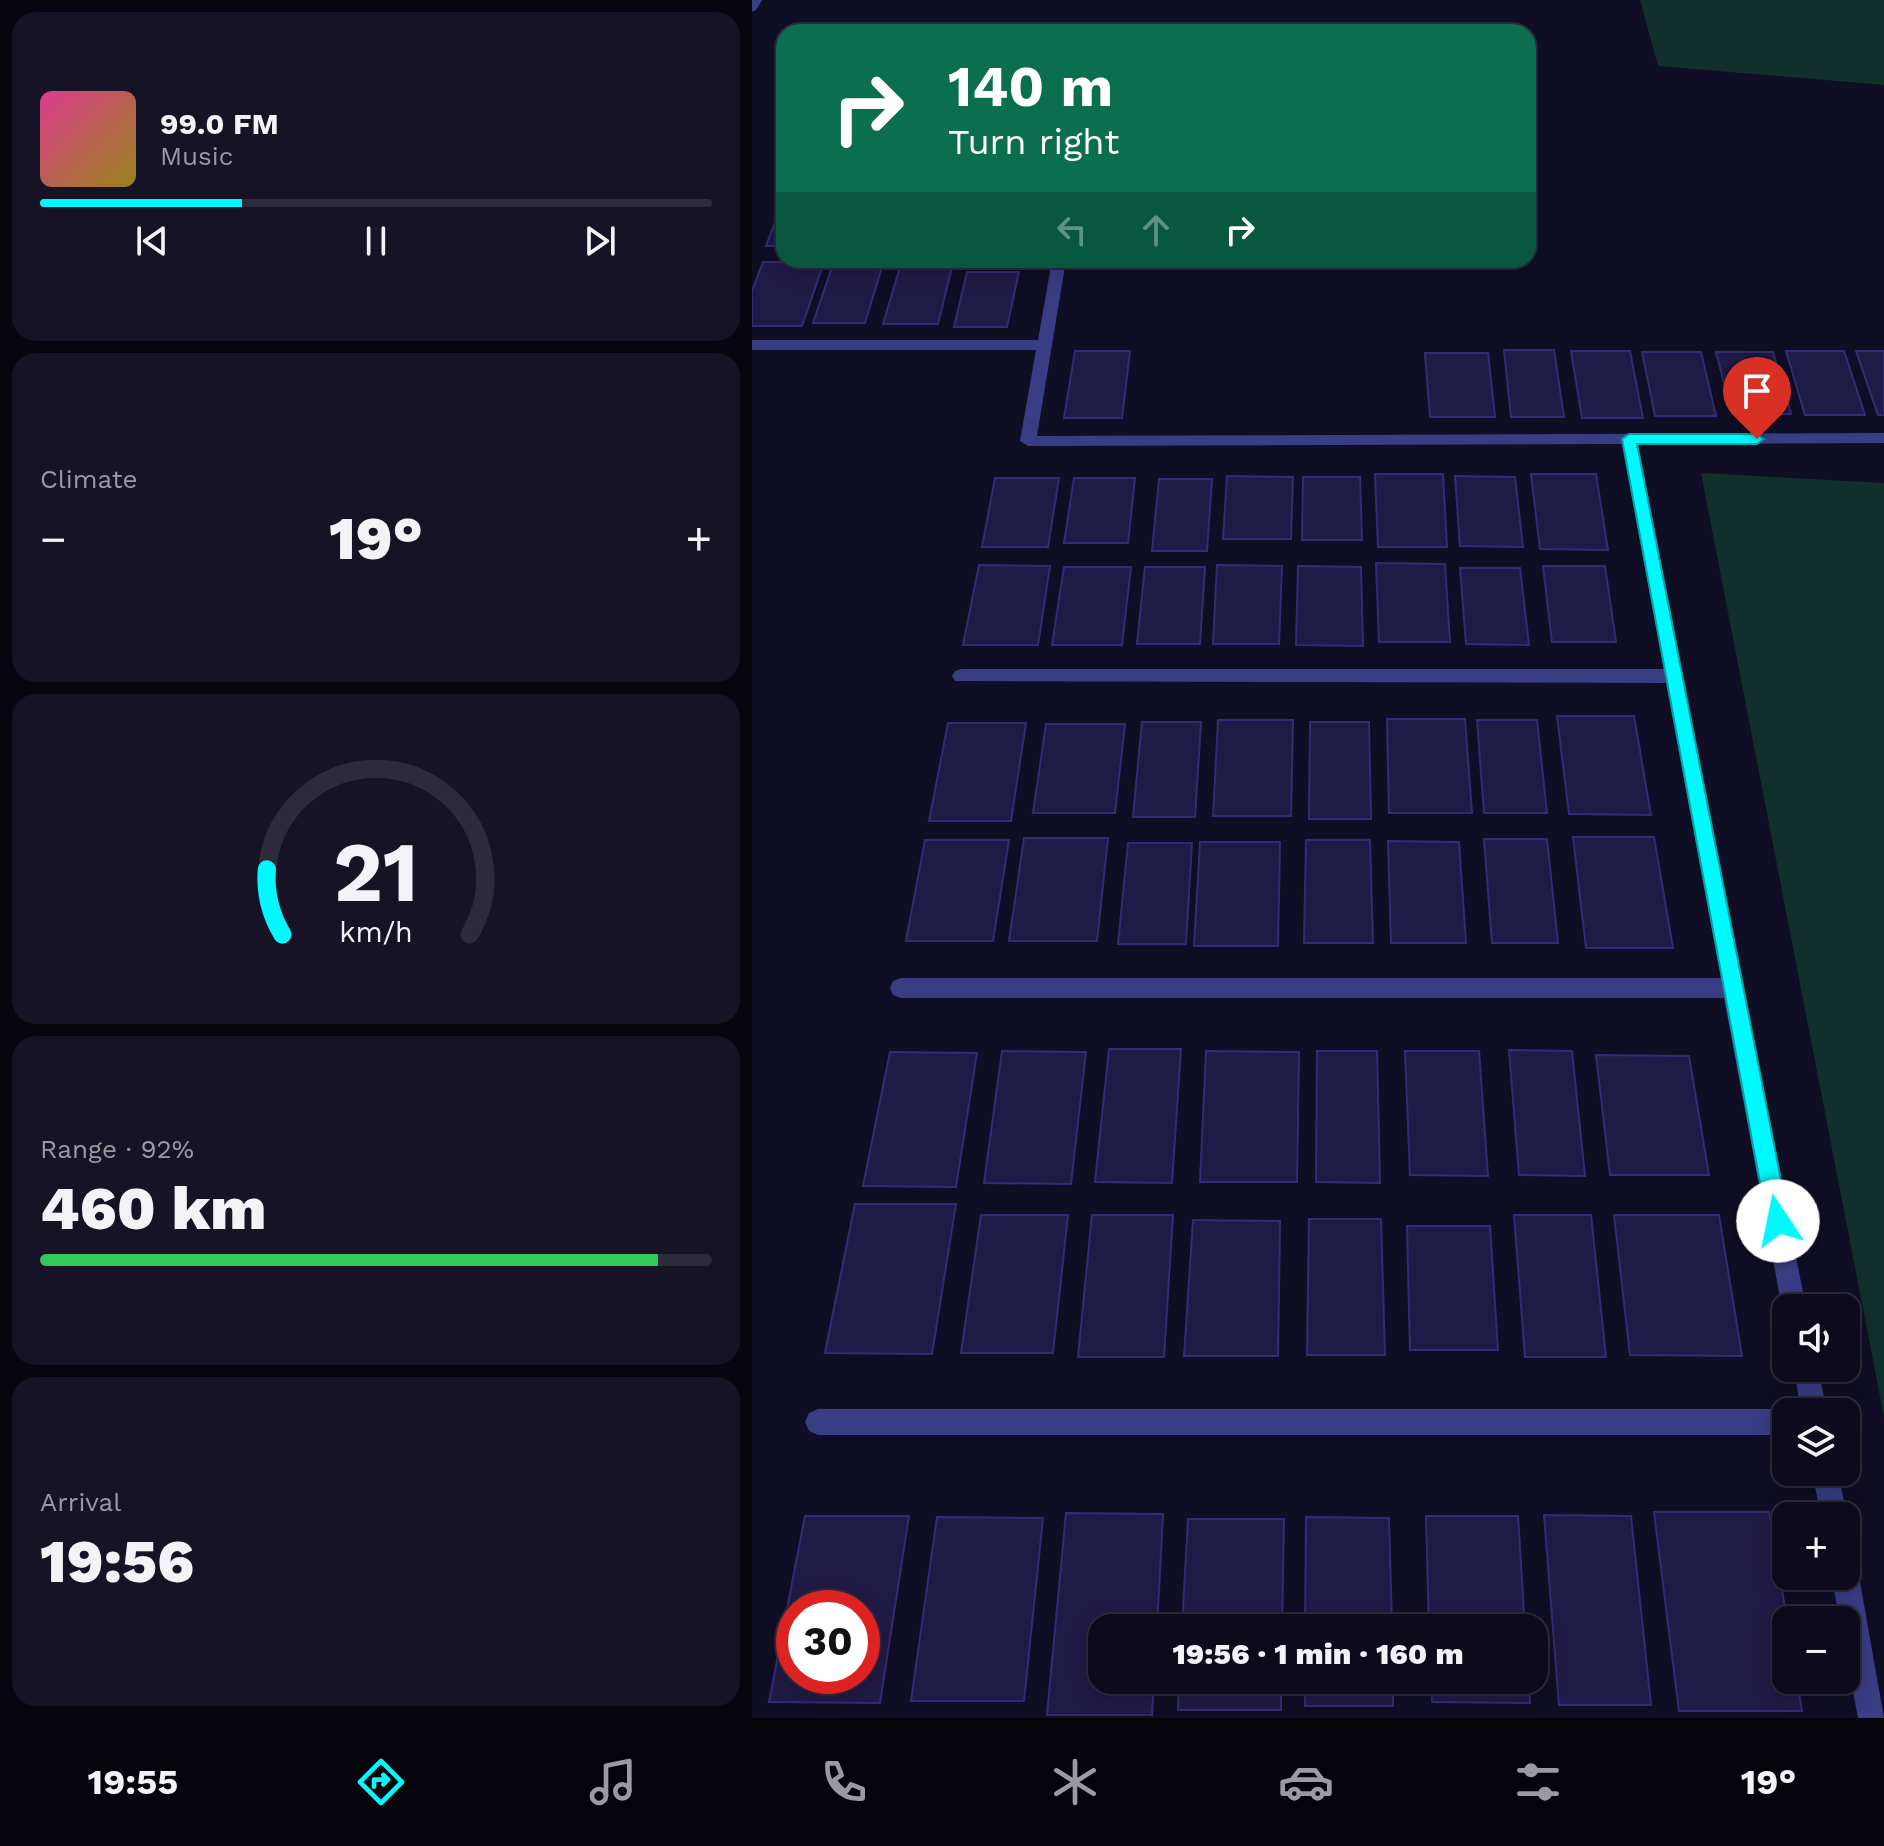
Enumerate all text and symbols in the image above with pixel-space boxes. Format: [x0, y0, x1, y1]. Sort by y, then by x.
text: 140 m [948, 54, 1113, 120]
icon: right [816, 56, 920, 160]
text: 99.0 FM [160, 106, 279, 141]
text: Turn right [948, 121, 1119, 163]
text: Music [160, 141, 233, 171]
icon: left [1050, 208, 1094, 252]
icon: ahead [1134, 208, 1178, 252]
icon: right [1218, 208, 1262, 252]
icon: previous [130, 219, 174, 263]
icon: pause [354, 219, 398, 263]
icon: next [578, 219, 622, 263]
pin [1723, 357, 1791, 439]
icon: arrive [1735, 369, 1779, 413]
text: Climate [40, 464, 138, 494]
text: 19° [329, 503, 423, 574]
text: − [40, 513, 67, 565]
text: + [685, 513, 712, 565]
text: 21 [333, 824, 419, 921]
text: km/h [339, 915, 413, 949]
text: Range · 92% [40, 1134, 194, 1164]
text: 460 km [40, 1173, 266, 1244]
position arrow [1736, 1179, 1820, 1263]
map controls [1772, 1294, 1860, 1694]
button: sound [1772, 1294, 1860, 1382]
button: layers [1772, 1398, 1860, 1486]
text: Arrival [40, 1487, 121, 1517]
button: + [1772, 1502, 1860, 1590]
text: 19:56 [40, 1526, 194, 1597]
speed limit sign: 30 [776, 1590, 880, 1694]
button: − [1772, 1606, 1860, 1694]
text: 19:56 · 1 min · 160 m [1172, 1636, 1464, 1671]
icon: directions [353, 1754, 409, 1810]
icon: music [585, 1754, 641, 1810]
icon: phone [816, 1754, 872, 1810]
icon: climate [1047, 1754, 1103, 1810]
icon: car [1278, 1754, 1334, 1810]
icon: filters [1510, 1754, 1566, 1810]
text: 19:55 [88, 1761, 178, 1803]
text: 19° [1741, 1761, 1796, 1803]

